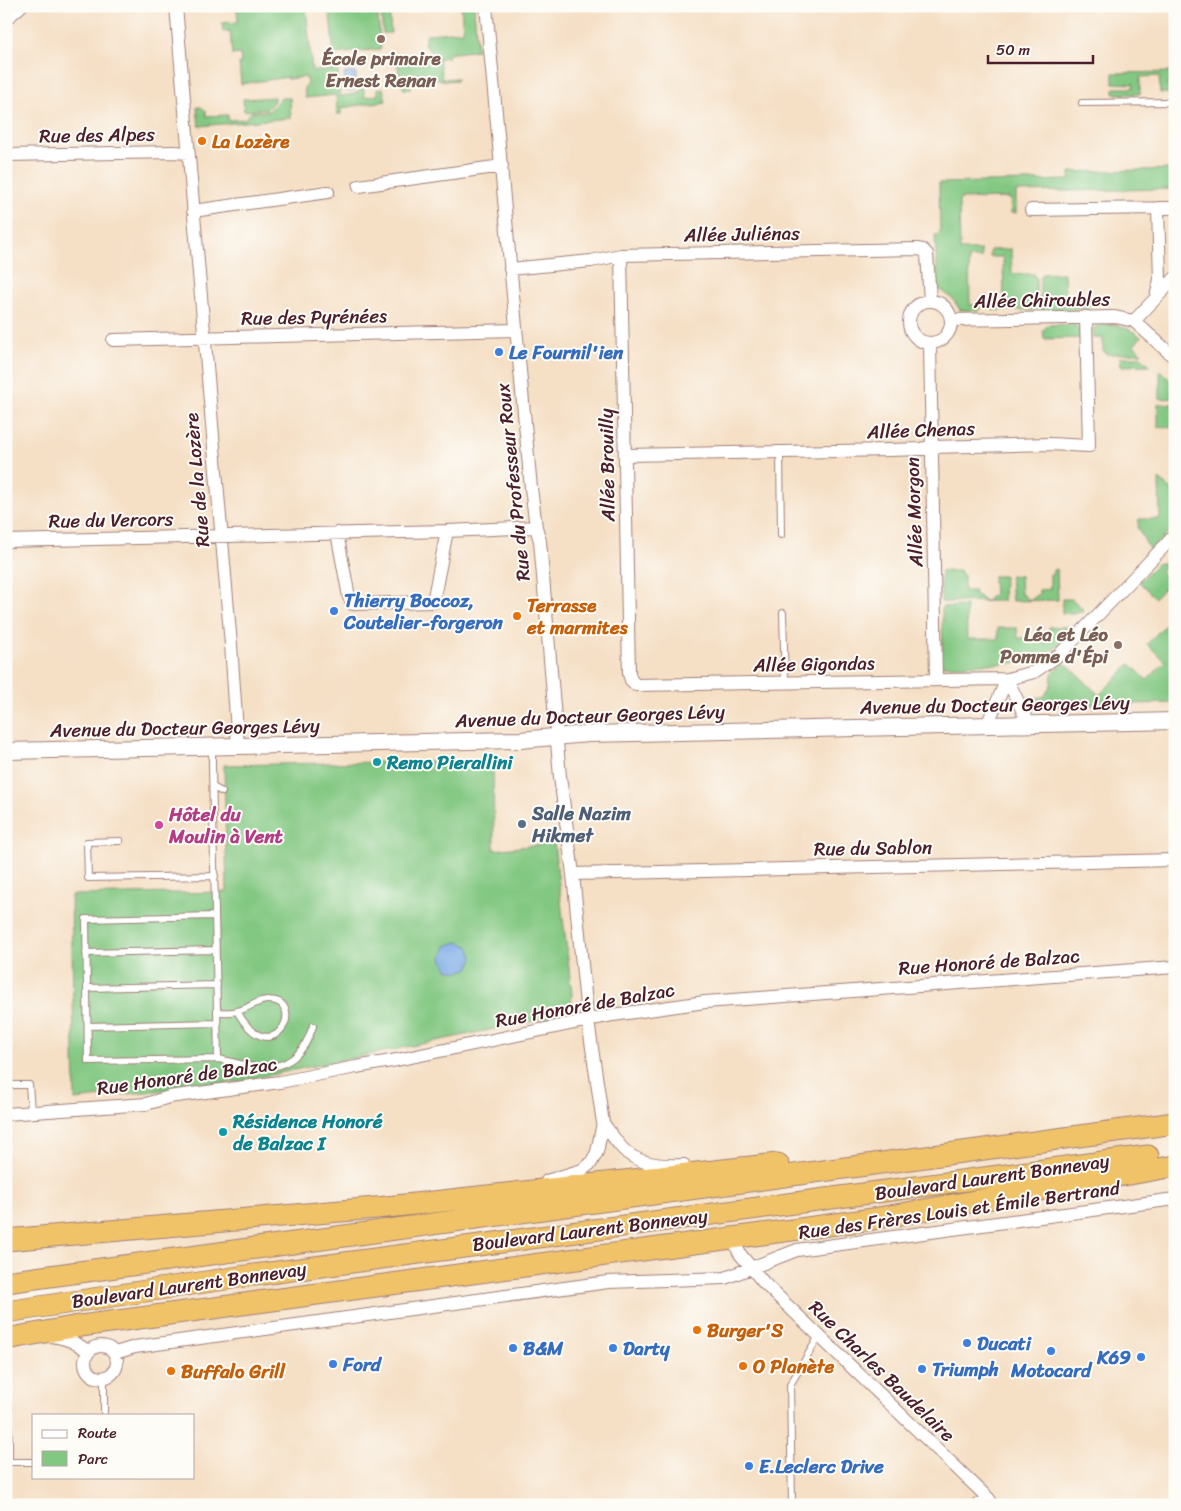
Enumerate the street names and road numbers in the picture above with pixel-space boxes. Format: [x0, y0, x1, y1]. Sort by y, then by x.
street label: Rue des Alpes [39, 117, 155, 153]
street label: Allée Juliénas [683, 216, 800, 252]
street label: Allée Chiroubles [973, 282, 1111, 318]
street label: Rue des Pyrénées [241, 299, 387, 335]
street label: Rue du Professeur Roux [486, 381, 540, 583]
street label: Allée Brouilly [590, 408, 625, 523]
street label: Rue de la Lozère [175, 412, 219, 548]
street label: Allée Chenas [866, 412, 976, 448]
street label: Allée Morgon [896, 456, 932, 569]
street label: Rue du Vercors [48, 502, 174, 538]
street label: Allée Gigondas [752, 646, 875, 682]
street label: Avenue du Docteur Georges Lévy [859, 686, 1130, 724]
street label: Avenue du Docteur Georges Lévy [454, 695, 725, 737]
street label: Avenue du Docteur Georges Lévy [49, 709, 320, 747]
street label: Rue du Sablon [813, 830, 933, 866]
street label: Rue Honoré de Balzac [897, 939, 1081, 985]
street label: Rue Honoré de Balzac [493, 973, 678, 1037]
street label: Rue Honoré de Balzac [95, 1047, 280, 1105]
street label: Boulevard Laurent Bonnevay [872, 1144, 1112, 1210]
street label: Rue des Frères Louis et Émile Bertrand [796, 1171, 1123, 1249]
street label: Boulevard Laurent Bonnevay [471, 1199, 710, 1261]
street label: Boulevard Laurent Bonnevay [69, 1252, 309, 1318]
street label: Rue Charles Baudelaire [801, 1292, 963, 1450]

